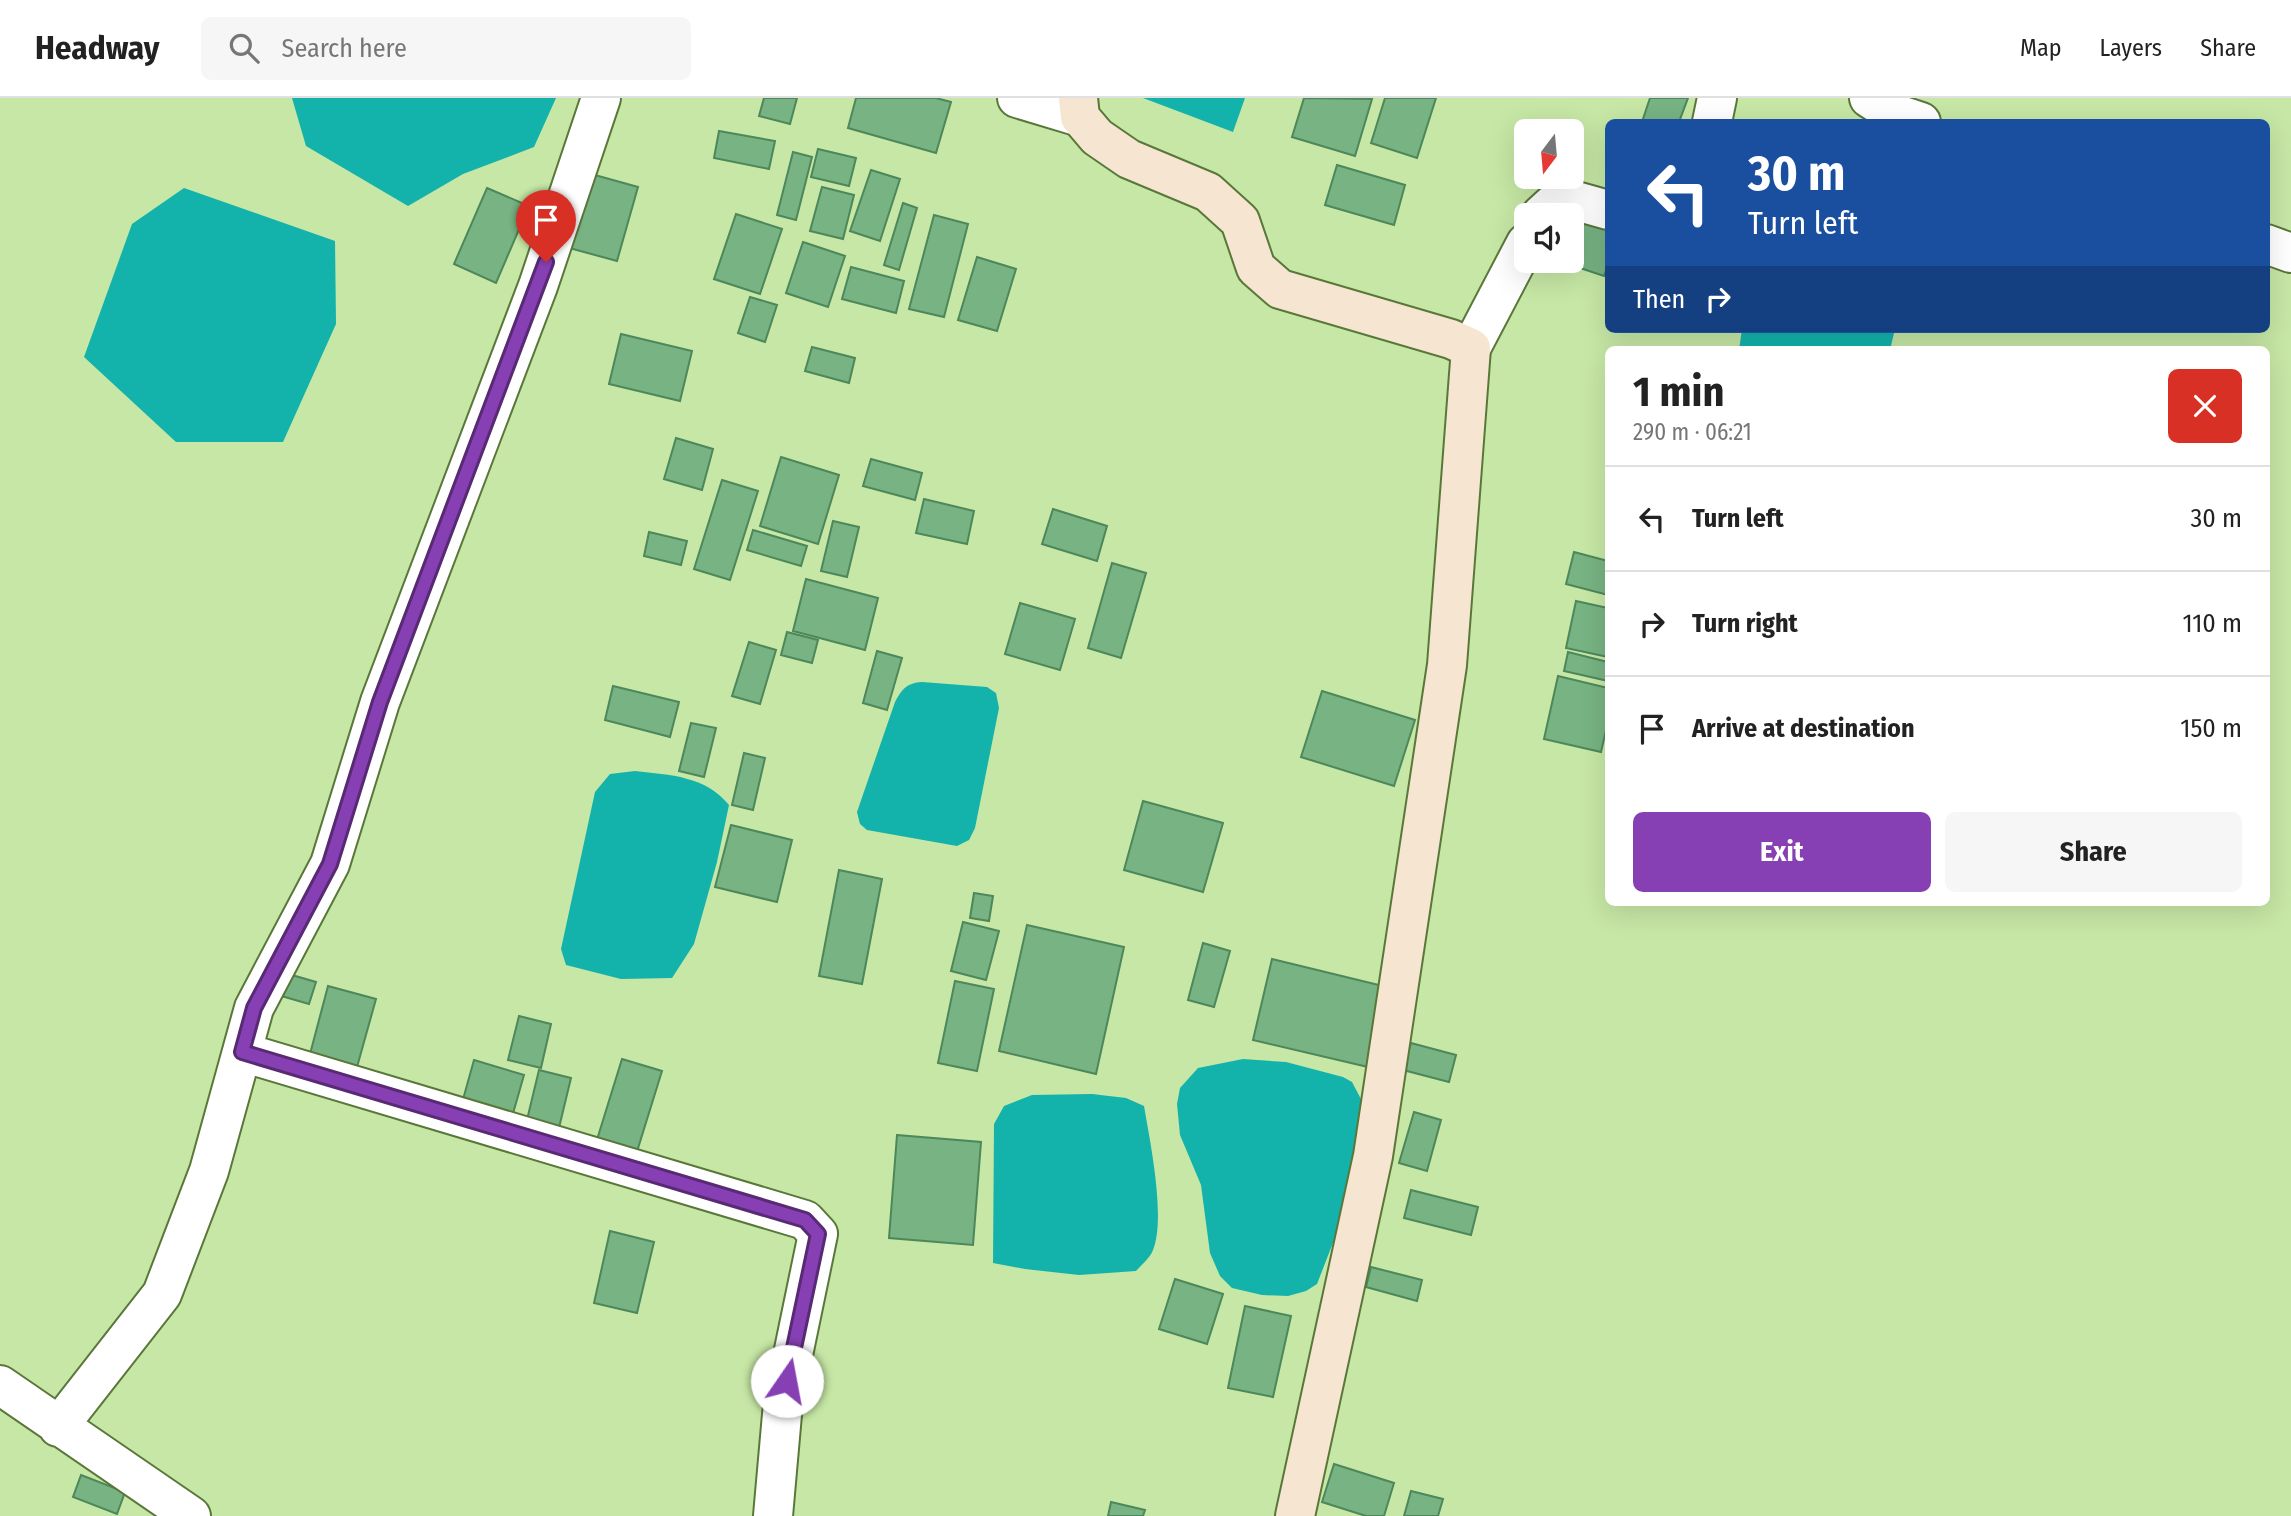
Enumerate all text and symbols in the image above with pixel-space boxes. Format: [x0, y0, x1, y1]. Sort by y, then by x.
search box [201, 17, 691, 80]
text: Headway [35, 28, 159, 68]
icon: search [225, 29, 263, 67]
text: Search here [281, 33, 407, 64]
text: Map [2020, 34, 2062, 62]
text: Layers [2100, 34, 2162, 62]
text: Share [2200, 34, 2256, 62]
north arrow [1514, 119, 1584, 189]
map controls [1514, 119, 1584, 273]
text: 30 m [1748, 144, 1846, 203]
icon: left [1633, 147, 1724, 238]
pin [516, 190, 576, 262]
icon: arrive [527, 201, 565, 239]
button: sound [1514, 203, 1584, 273]
text: Turn left [1748, 204, 1858, 242]
icon: right [1699, 280, 1737, 318]
text: Then [1633, 284, 1685, 315]
text: 1 min [1633, 367, 1724, 417]
button: close [2168, 369, 2242, 443]
text: 290 m · 06:21 [1633, 418, 1752, 446]
icon: left [1633, 500, 1671, 538]
text: Turn left [1692, 503, 1784, 534]
text: 30 m [2191, 503, 2242, 534]
icon: right [1633, 605, 1671, 643]
text: Turn right [1692, 608, 1798, 639]
text: 110 m [2182, 608, 2242, 639]
icon: arrive [1633, 710, 1671, 748]
text: Arrive at destination [1692, 713, 1915, 744]
text: 150 m [2180, 713, 2242, 744]
button: Exit [1633, 812, 1931, 892]
button: Share [1945, 812, 2242, 892]
position arrow [750, 1344, 824, 1418]

